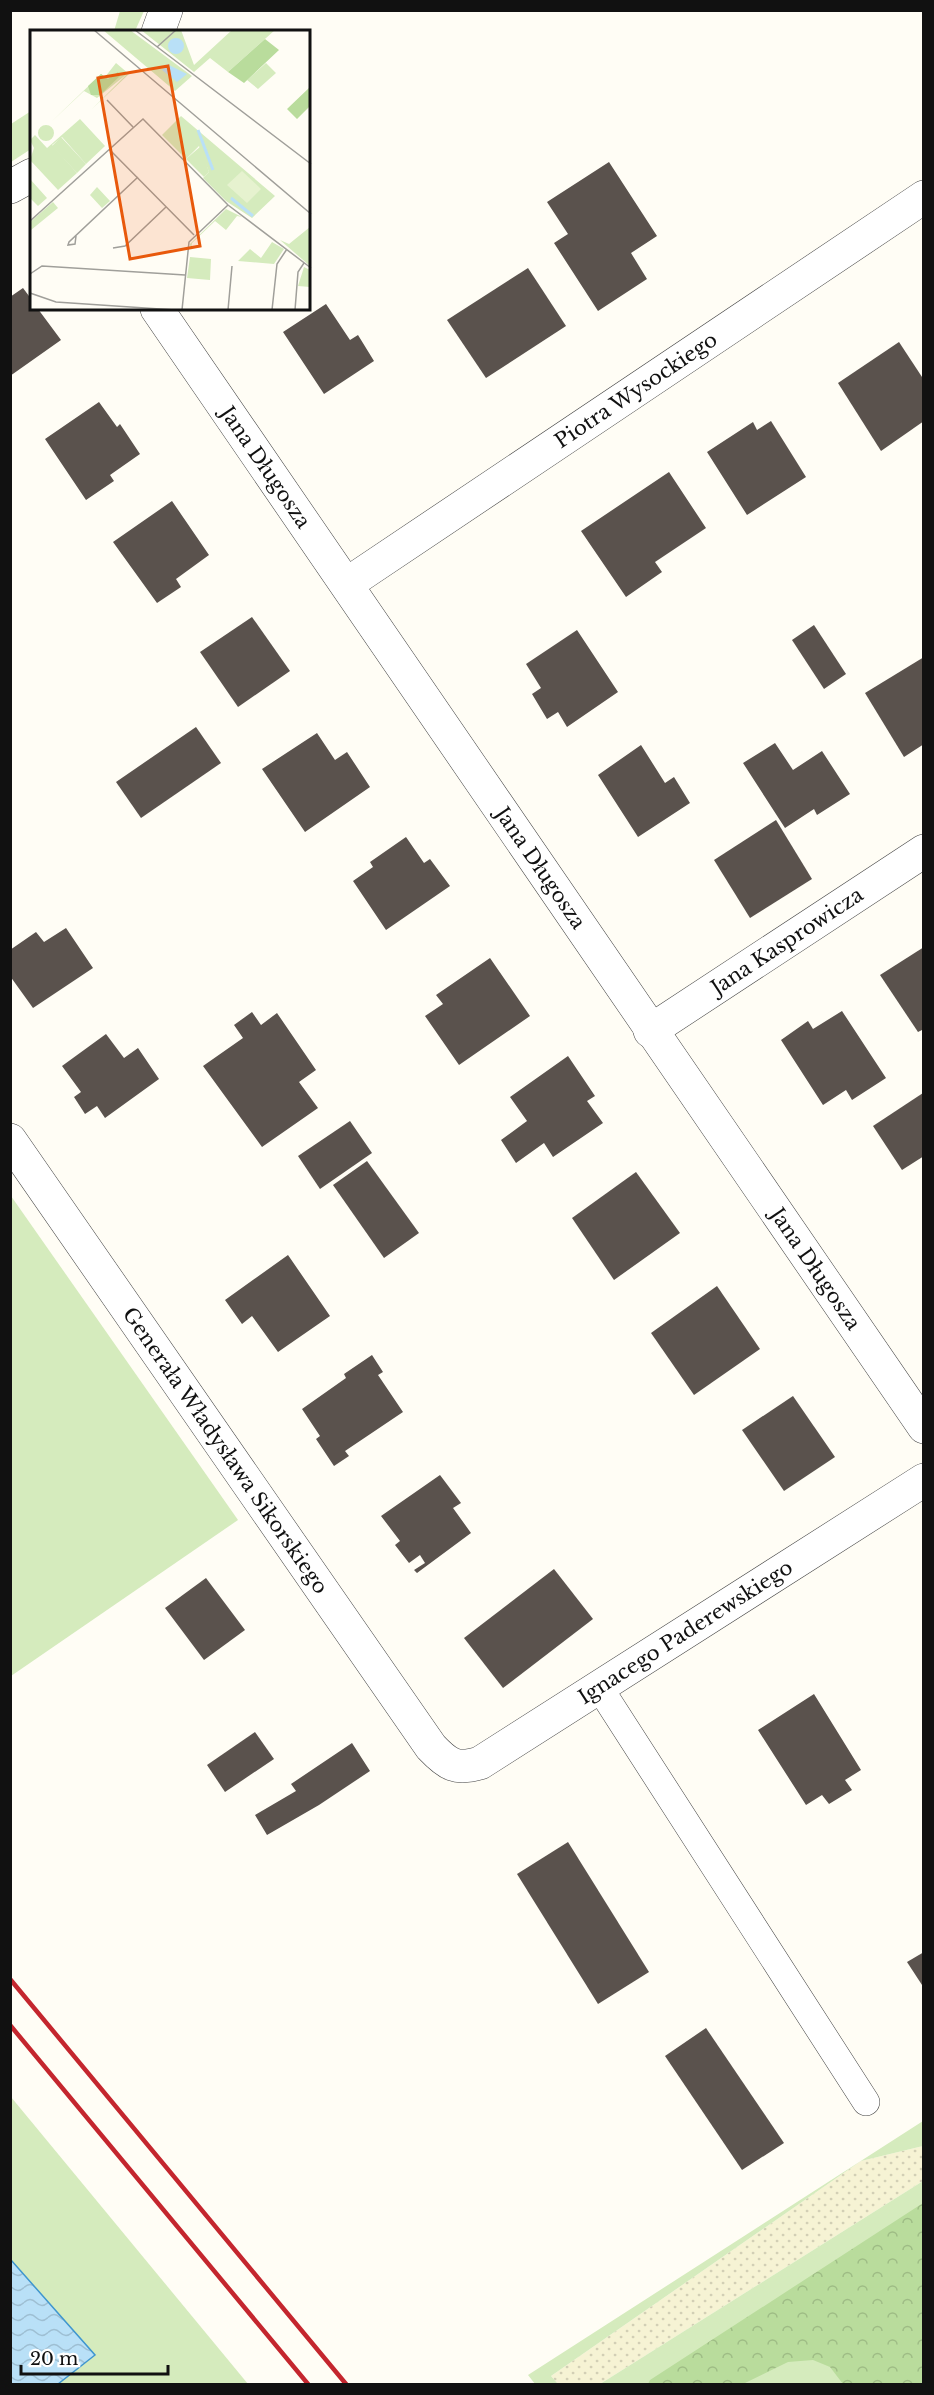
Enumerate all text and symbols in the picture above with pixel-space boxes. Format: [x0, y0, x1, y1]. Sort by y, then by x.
inset map [30, 30, 310, 310]
street label: Piotra Wysockiego [550, 327, 722, 453]
street label: Jana Długosza [214, 399, 316, 534]
street label: Jana Długosza [489, 800, 591, 934]
street label: Jana Kasprowicza [704, 882, 868, 1001]
street label: Jana Długosza [764, 1201, 866, 1335]
street label: Generała Władysława Sikorskiego [118, 1303, 333, 1598]
street label: Ignacego Paderewskiego [574, 1555, 797, 1709]
scale bar [21, 2338, 168, 2376]
text: 20 m [30, 2348, 78, 2370]

